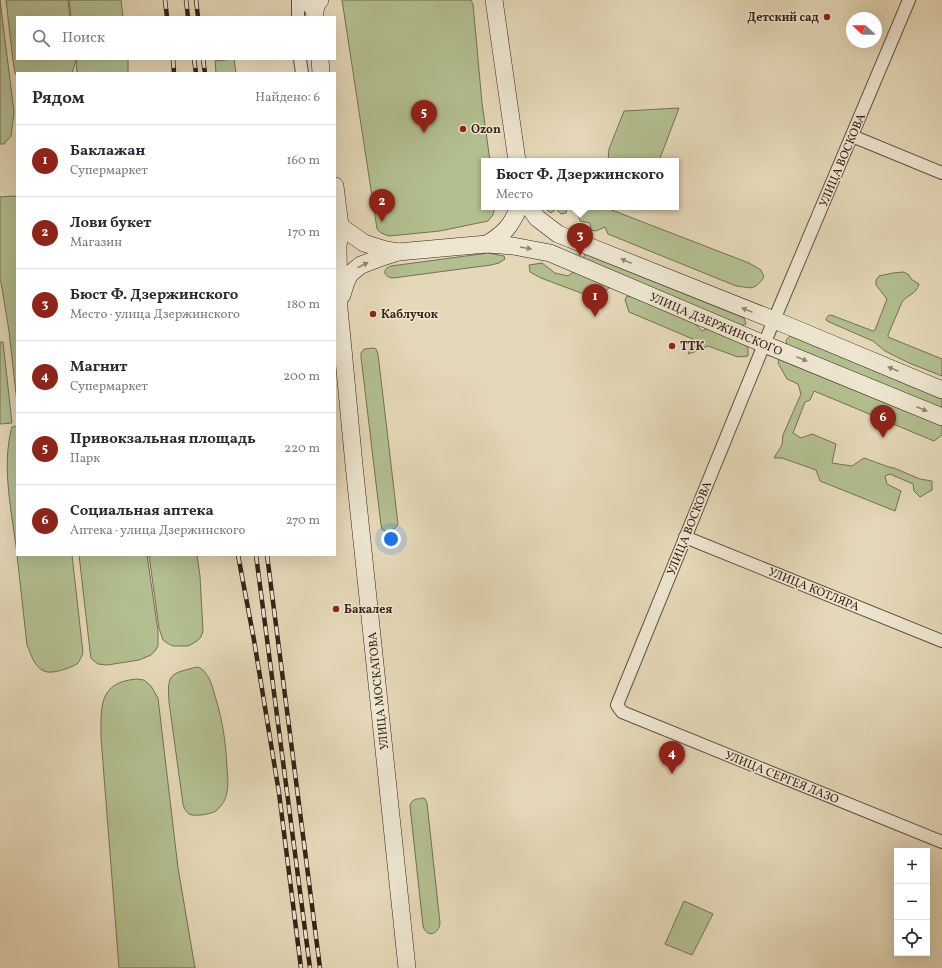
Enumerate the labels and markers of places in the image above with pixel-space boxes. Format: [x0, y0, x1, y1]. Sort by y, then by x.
place label: Детский сад [747, 10, 820, 26]
marker: Детский сад [822, 12, 832, 22]
pin: 5 [411, 100, 437, 133]
place label: Ozon [471, 122, 501, 138]
marker: Ozon [458, 124, 468, 134]
pin: 2 [369, 189, 395, 222]
pin: 3 [567, 223, 593, 256]
pin: 1 [582, 284, 608, 317]
place label: Каблучок [381, 307, 438, 323]
marker: Каблучок [368, 309, 378, 319]
place label: ТТК [680, 339, 704, 355]
marker: ТТК [667, 341, 677, 351]
pin: 6 [870, 405, 896, 438]
place label: Бакалея [344, 602, 392, 618]
marker: Бакалея [331, 604, 341, 614]
pin: 4 [659, 741, 685, 774]

